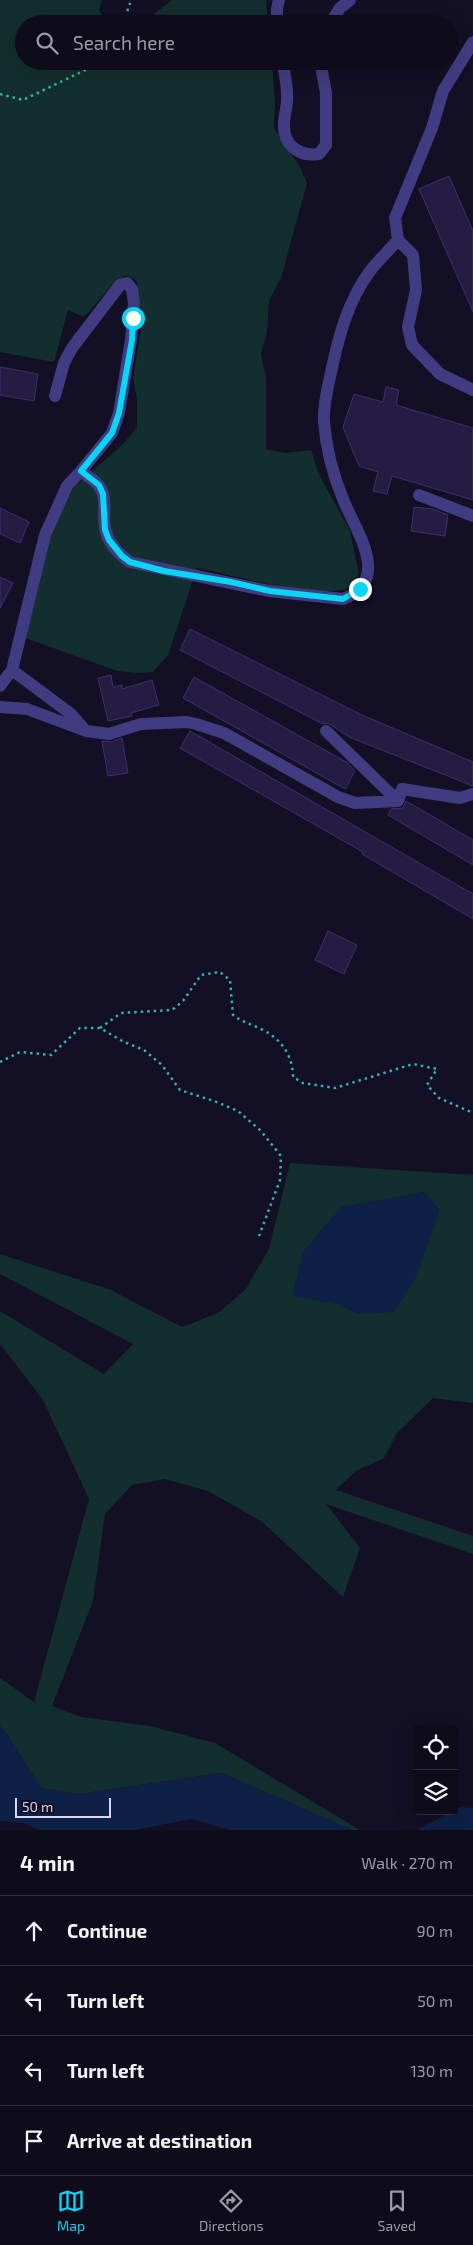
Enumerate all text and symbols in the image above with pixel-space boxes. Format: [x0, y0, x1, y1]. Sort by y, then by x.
search box [15, 15, 458, 70]
icon: search [33, 29, 61, 57]
text: Search here [73, 31, 175, 54]
route start [122, 307, 145, 330]
route end [349, 578, 372, 601]
map controls [413, 1725, 458, 1815]
button: locate [413, 1725, 458, 1770]
button: layers [413, 1770, 458, 1815]
scale bar [15, 1795, 111, 1818]
text: 50 m [22, 1798, 53, 1815]
text: 4 min [20, 1850, 75, 1875]
text: Walk · 270 m [361, 1853, 453, 1872]
icon: ahead [20, 1917, 48, 1945]
text: Continue [67, 1919, 147, 1942]
text: 90 m [417, 1921, 453, 1940]
icon: left [20, 1987, 48, 2015]
text: Turn left [67, 1989, 144, 2012]
text: 50 m [417, 1991, 453, 2010]
icon: left [20, 2057, 48, 2085]
text: Turn left [67, 2059, 144, 2082]
text: 130 m [411, 2061, 453, 2080]
icon: arrive [20, 2127, 48, 2155]
text: Arrive at destination [67, 2129, 252, 2152]
tab: Map [57, 2187, 85, 2234]
tab: Directions [199, 2187, 264, 2234]
tab: Saved [378, 2187, 416, 2234]

